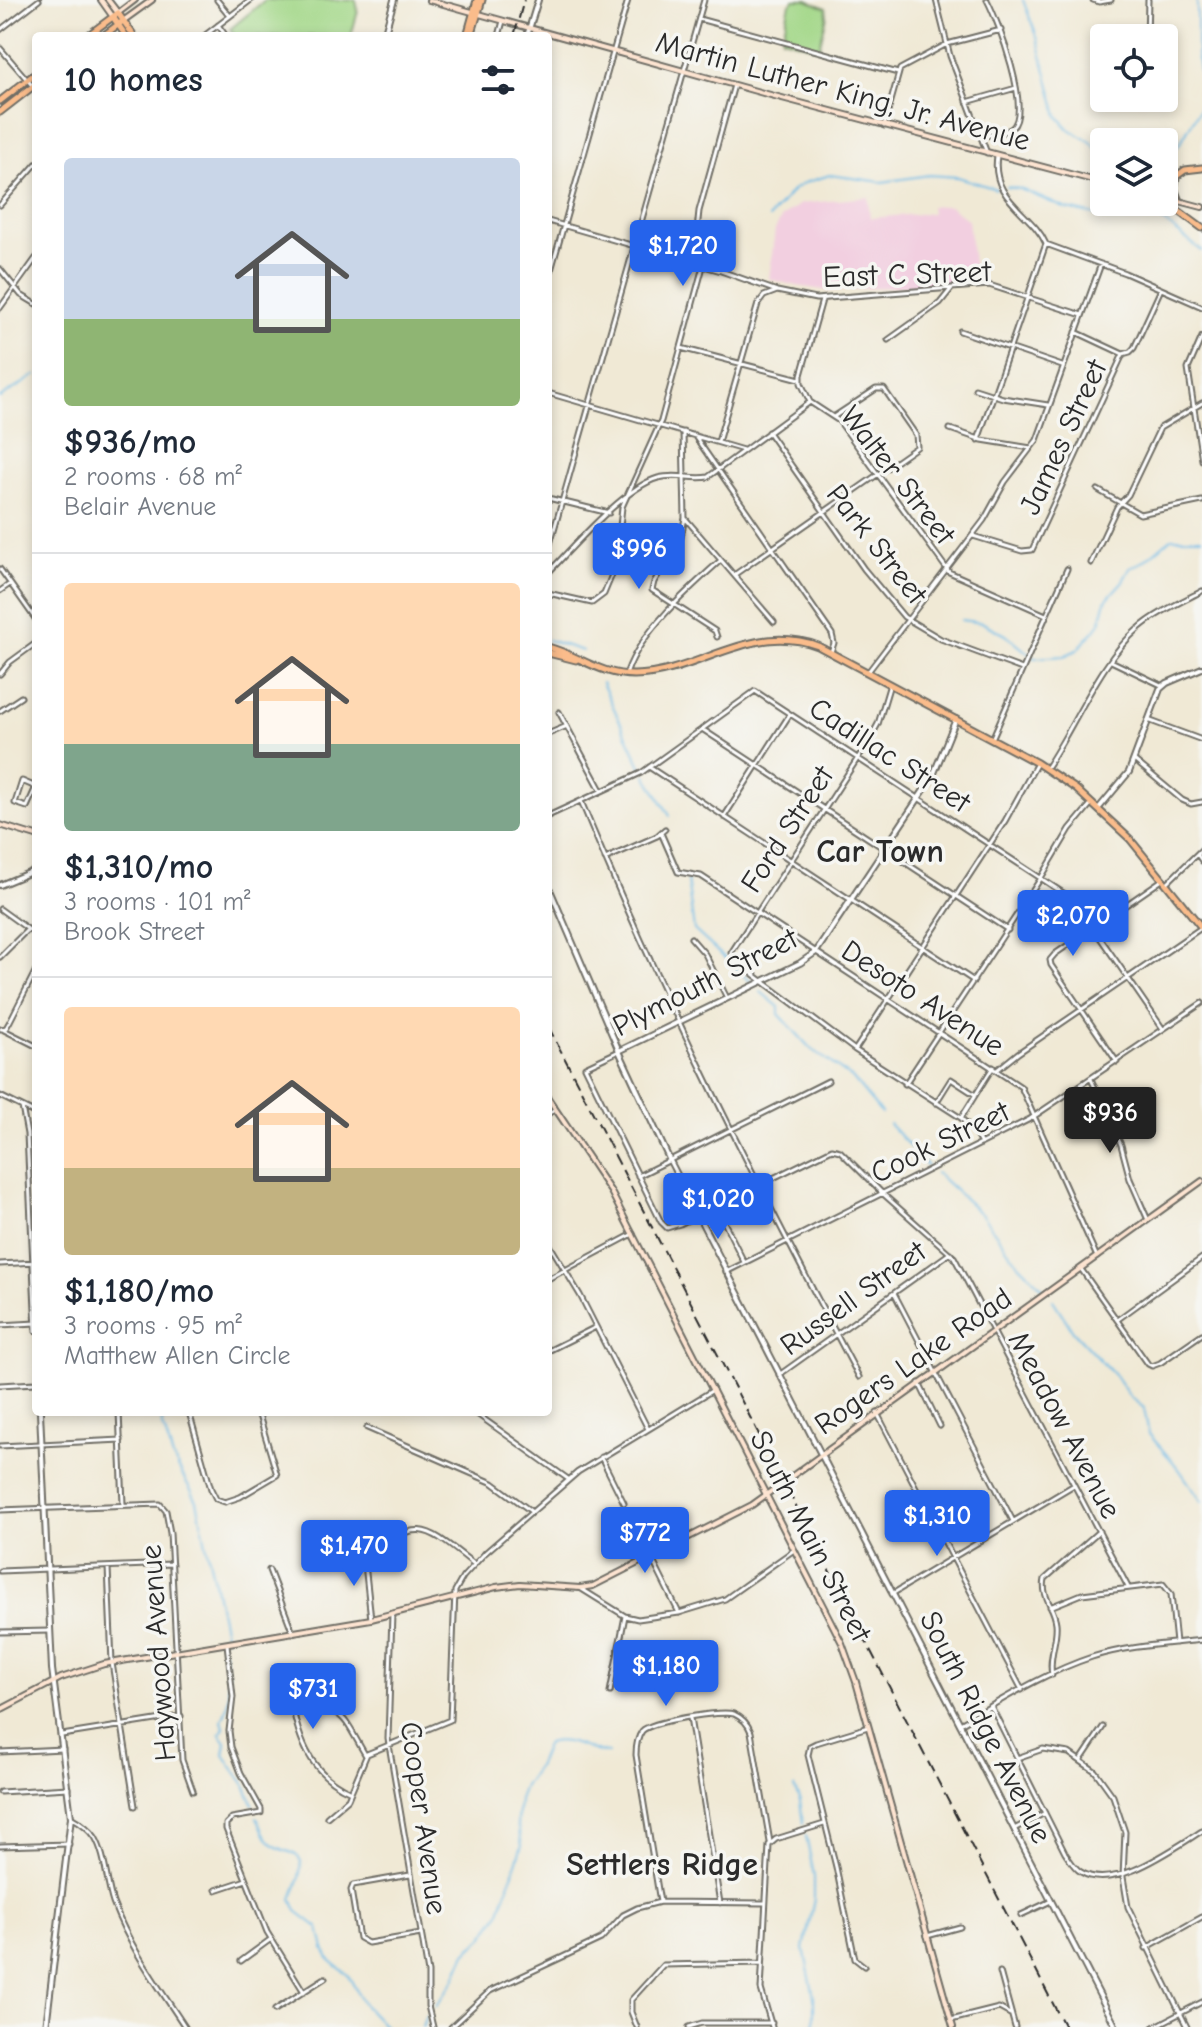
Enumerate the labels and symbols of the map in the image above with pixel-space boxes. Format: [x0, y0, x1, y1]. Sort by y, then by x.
street label: Martin Luther King, Jr. Avenue [652, 25, 1034, 158]
pin: $1,720 [618, 220, 748, 288]
street label: East C Street [822, 254, 993, 295]
street label: James Street [1012, 353, 1115, 520]
street label: Walter Street [833, 399, 963, 553]
street label: Park Street [819, 477, 935, 612]
pin: $996 [592, 523, 686, 591]
street label: Cadillac Street [803, 690, 978, 821]
street label: Ford Street [734, 758, 842, 899]
district label: Car Town [816, 833, 944, 870]
pin: $2,070 [1008, 890, 1138, 958]
street label: Plymouth Street [607, 920, 805, 1044]
street label: Desoto Avenue [835, 933, 1011, 1064]
pin: $936 [1063, 1087, 1157, 1155]
street label: Cook Street [865, 1093, 1016, 1191]
pin: $1,020 [653, 1173, 783, 1241]
street label: Russell Street [774, 1233, 934, 1363]
street label: Rogers Lake Road [808, 1280, 1019, 1442]
street label: Meadow Avenue [1001, 1326, 1128, 1525]
street label: South Main Street [742, 1425, 879, 1649]
pin: $1,310 [872, 1490, 1002, 1558]
pin: $772 [598, 1507, 692, 1575]
pin: $1,470 [289, 1520, 419, 1588]
street label: Haywood Avenue [133, 1544, 184, 1762]
street label: South Ridge Avenue [912, 1606, 1059, 1849]
pin: $1,180 [601, 1640, 731, 1708]
pin: $731 [266, 1663, 360, 1731]
street label: Cooper Avenue [393, 1719, 454, 1917]
district label: Settlers Ridge [566, 1846, 758, 1883]

